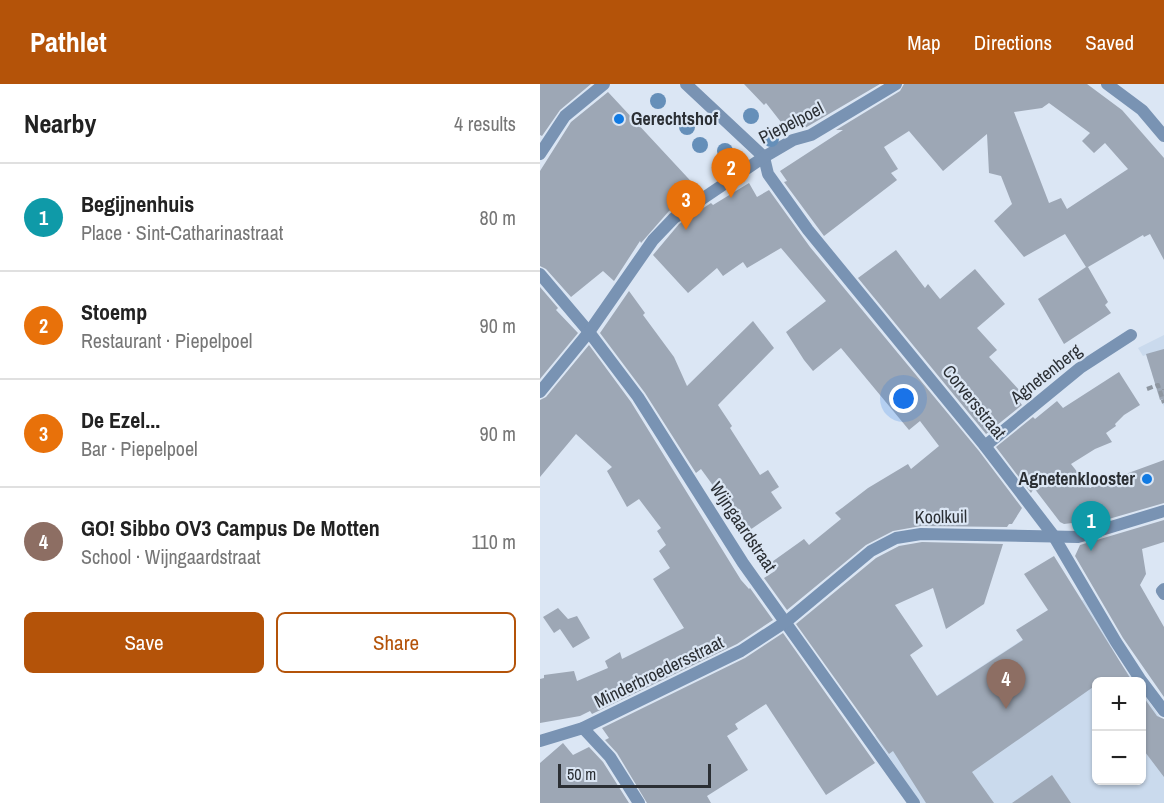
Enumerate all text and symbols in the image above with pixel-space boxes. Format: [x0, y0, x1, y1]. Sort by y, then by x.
text: Pathlet [30, 23, 107, 61]
text: Map [907, 28, 941, 57]
text: Directions [974, 28, 1052, 57]
text: Saved [1085, 28, 1134, 57]
street label: Piepelpoel [754, 96, 828, 150]
text: Nearby [24, 106, 96, 141]
place label: Gerechtshof [631, 106, 718, 131]
text: 4 results [454, 110, 516, 137]
marker: Gerechtshof [612, 112, 626, 126]
pin: 2 [712, 148, 750, 198]
pin: 3 [666, 180, 706, 230]
text: Begijnenhuis [81, 189, 194, 219]
text: 1 [39, 204, 48, 231]
text: 80 m [480, 204, 516, 231]
text: Place · Sint-Catharinastraat [81, 219, 283, 246]
text: Stoemp [81, 297, 147, 327]
text: 2 [39, 312, 48, 339]
text: 90 m [480, 312, 516, 339]
text: Restaurant · Piepelpoel [81, 327, 252, 354]
street label: Agnetenberg [1004, 337, 1087, 410]
street label: Corversstraat [937, 359, 1012, 444]
your location [889, 384, 918, 413]
text: De Ezel... [81, 405, 160, 435]
text: 3 [39, 420, 48, 447]
text: 90 m [480, 420, 516, 447]
text: Bar · Piepelpoel [81, 435, 198, 462]
place label: Agnetenklooster [1019, 466, 1135, 491]
marker: Agnetenklooster [1140, 472, 1154, 486]
street label: Wijngaardstraat [704, 477, 783, 577]
pin: 1 [1072, 502, 1110, 551]
street label: Koolkuil [915, 504, 967, 529]
text: GO! Sibbo OV3 Campus De Motten [81, 513, 380, 543]
text: 4 [39, 528, 48, 555]
text: 110 m [472, 528, 516, 555]
text: School · Wijngaardstraat [81, 543, 261, 570]
button: Save [24, 612, 264, 673]
button: Share [276, 612, 516, 673]
street label: Minderbroedersstraat [590, 629, 728, 714]
pin: 4 [986, 660, 1026, 709]
map controls [1092, 677, 1146, 785]
button: + [1092, 677, 1146, 731]
button: − [1092, 731, 1146, 785]
scale bar [558, 761, 711, 788]
text: 50 m [567, 763, 596, 785]

